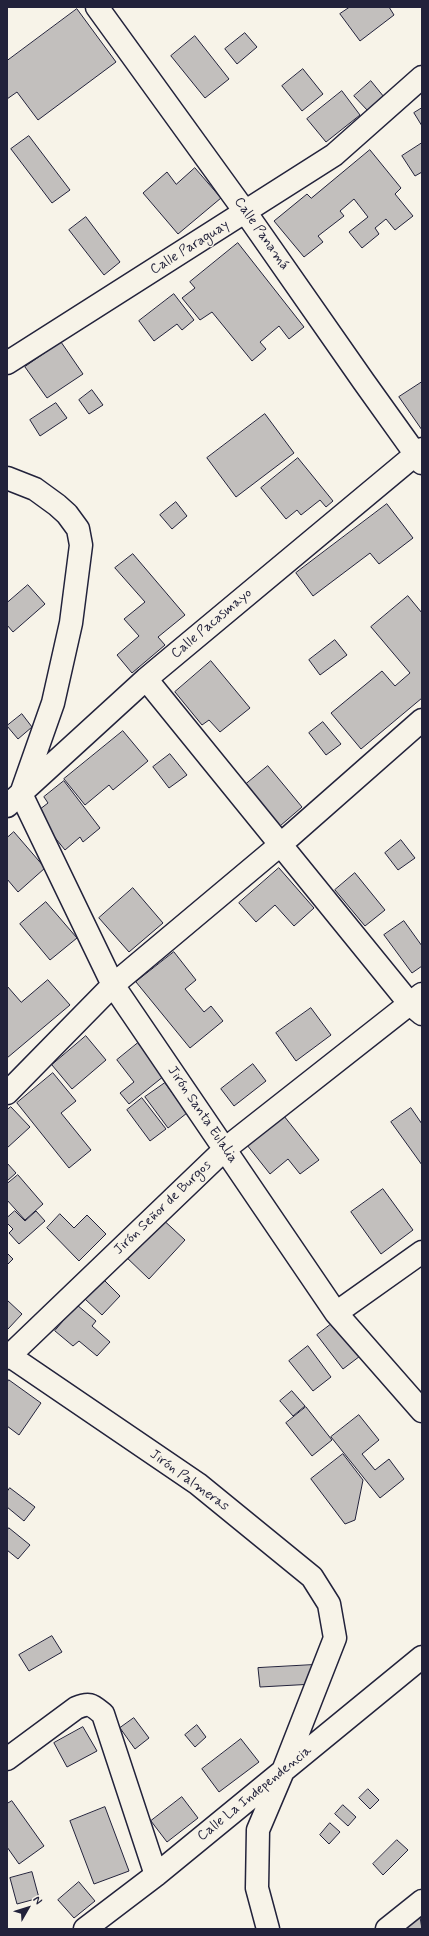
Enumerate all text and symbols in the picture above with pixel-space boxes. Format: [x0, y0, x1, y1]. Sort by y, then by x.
street label: Calle Panamá [230, 194, 292, 274]
street label: Calle Paraguay [148, 217, 232, 279]
street label: Calle Pacasmayo [168, 585, 256, 663]
street label: Jirón Santa Eulalia [163, 1063, 241, 1167]
street label: Jirón Señor de Burgos [111, 1157, 215, 1259]
street label: Jirón Palmeras [146, 1447, 232, 1515]
street label: Calle La Independencia [194, 1743, 316, 1845]
north arrow [8, 1888, 48, 1928]
text: N [30, 1893, 45, 1908]

